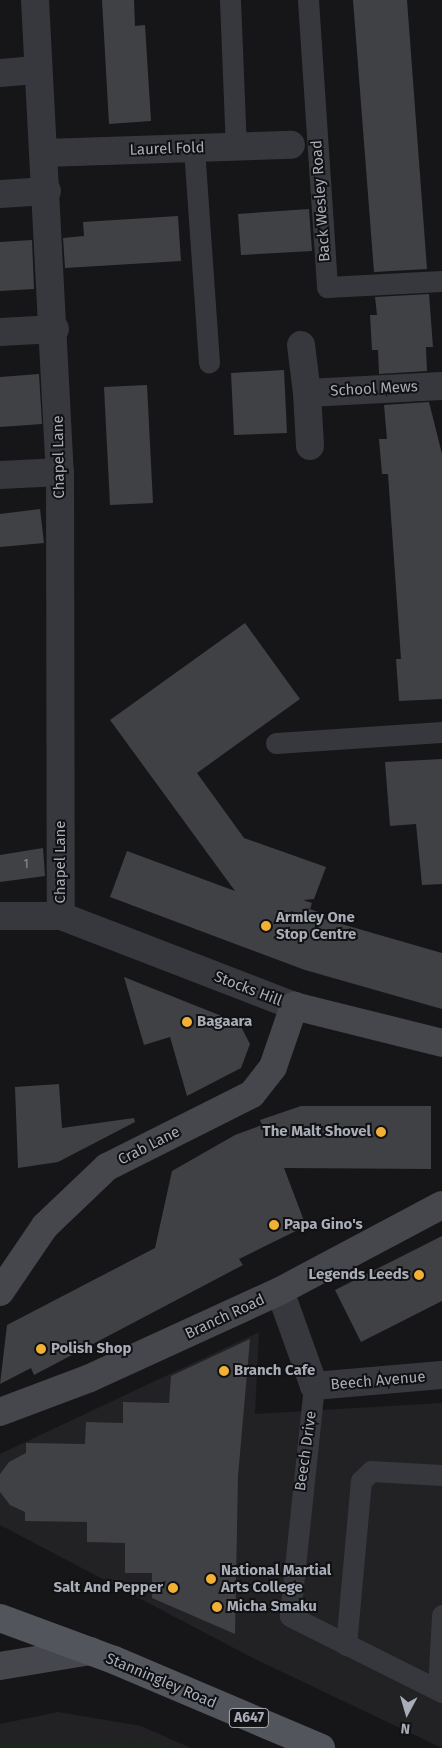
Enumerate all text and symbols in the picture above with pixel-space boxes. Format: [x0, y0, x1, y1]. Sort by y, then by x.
street label: Laurel Fold [129, 139, 205, 159]
street label: Back Wesley Road [308, 140, 334, 262]
street label: School Mews [330, 378, 418, 400]
street label: Chapel Lane [49, 415, 69, 499]
street label: Chapel Lane [52, 820, 70, 904]
house number: 1 [23, 858, 29, 872]
place label: Armley One Stop Centre [276, 908, 356, 943]
marker: Armley One Stop Centre [260, 920, 272, 932]
street label: Stocks Hill [212, 968, 284, 1010]
place label: Bagaara [197, 1013, 252, 1031]
marker: Bagaara [181, 1016, 193, 1028]
street label: Crab Lane [115, 1123, 183, 1169]
place label: The Malt Shovel [263, 1123, 371, 1141]
marker: The Malt Shovel [375, 1126, 387, 1138]
place label: Papa Gino's [284, 1216, 363, 1234]
marker: Papa Gino's [268, 1219, 280, 1231]
place label: Legends Leeds [309, 1266, 409, 1284]
marker: Legends Leeds [413, 1269, 425, 1281]
street label: Branch Road [182, 1291, 268, 1343]
place label: Polish Shop [51, 1340, 131, 1358]
marker: Polish Shop [35, 1343, 47, 1355]
place label: Branch Cafe [234, 1362, 315, 1380]
marker: Branch Cafe [218, 1365, 230, 1377]
street label: Beech Avenue [330, 1368, 426, 1394]
street label: Beech Drive [291, 1410, 321, 1492]
place label: National Martial Arts College [221, 1561, 331, 1596]
marker: National Martial Arts College [205, 1573, 217, 1585]
place label: Salt And Pepper [53, 1579, 163, 1597]
marker: Salt And Pepper [167, 1582, 179, 1594]
place label: Micha Smaku [227, 1598, 317, 1616]
marker: Micha Smaku [211, 1601, 223, 1613]
street label: Stanningley Road [103, 1650, 219, 1712]
north arrow [382, 1688, 432, 1738]
road number: A647 [228, 1706, 270, 1730]
text: N [400, 1719, 411, 1737]

